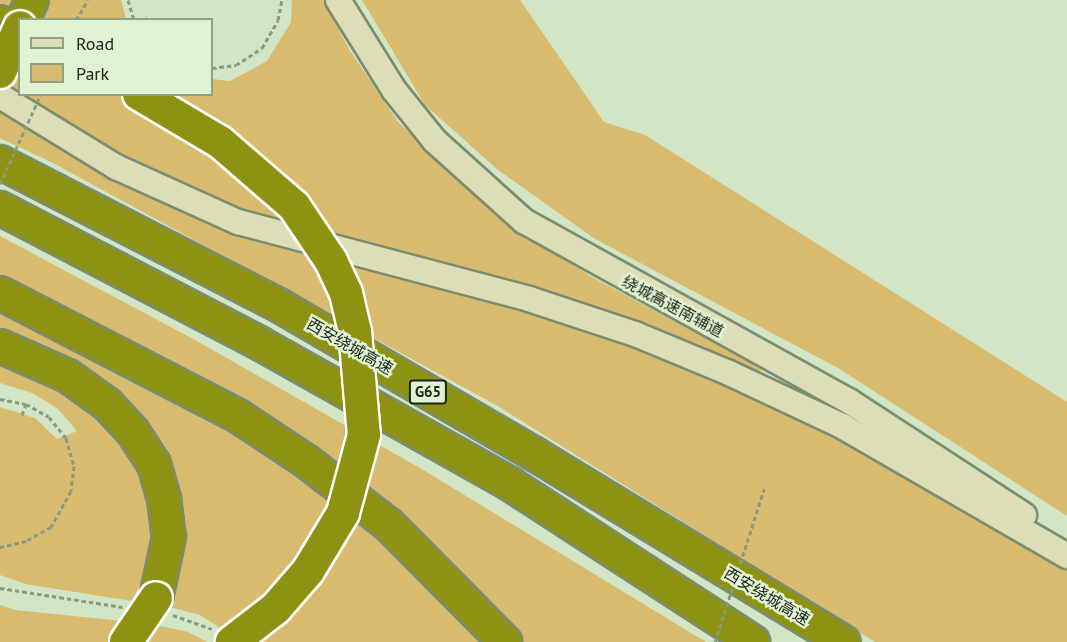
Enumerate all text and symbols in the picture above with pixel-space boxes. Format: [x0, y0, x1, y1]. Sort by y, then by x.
legend [18, 18, 213, 96]
text: Road [76, 32, 114, 55]
text: Park [76, 62, 109, 85]
street label: 绕城高速南辅道 [619, 271, 727, 341]
street label: 西安绕城高速 [304, 314, 396, 378]
road number: G65 [408, 380, 448, 404]
street label: 西安绕城高速 [721, 563, 813, 629]

